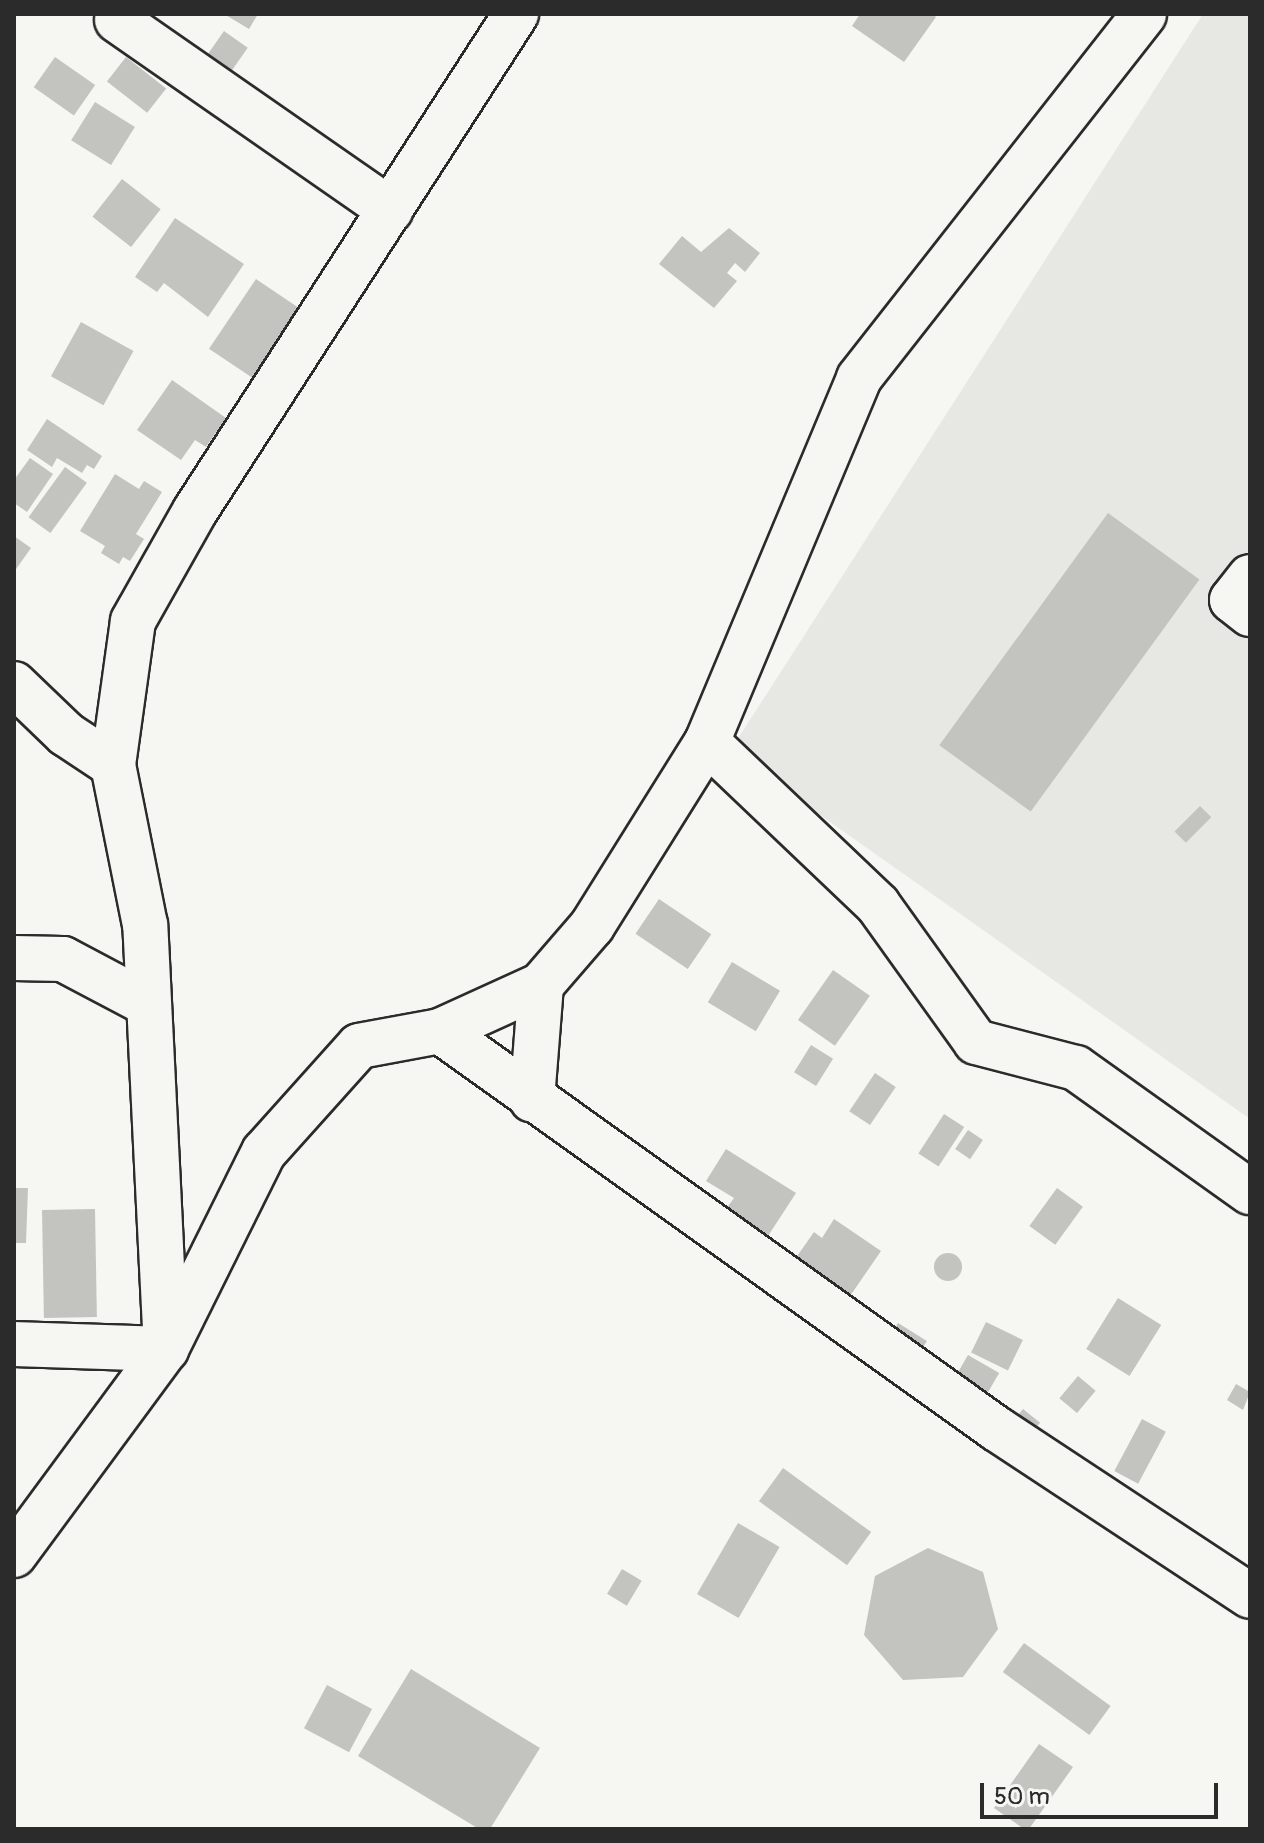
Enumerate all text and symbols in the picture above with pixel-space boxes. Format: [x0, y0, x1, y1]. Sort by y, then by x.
scale bar [984, 1767, 1222, 1817]
text: 50 m [994, 1782, 1050, 1811]

